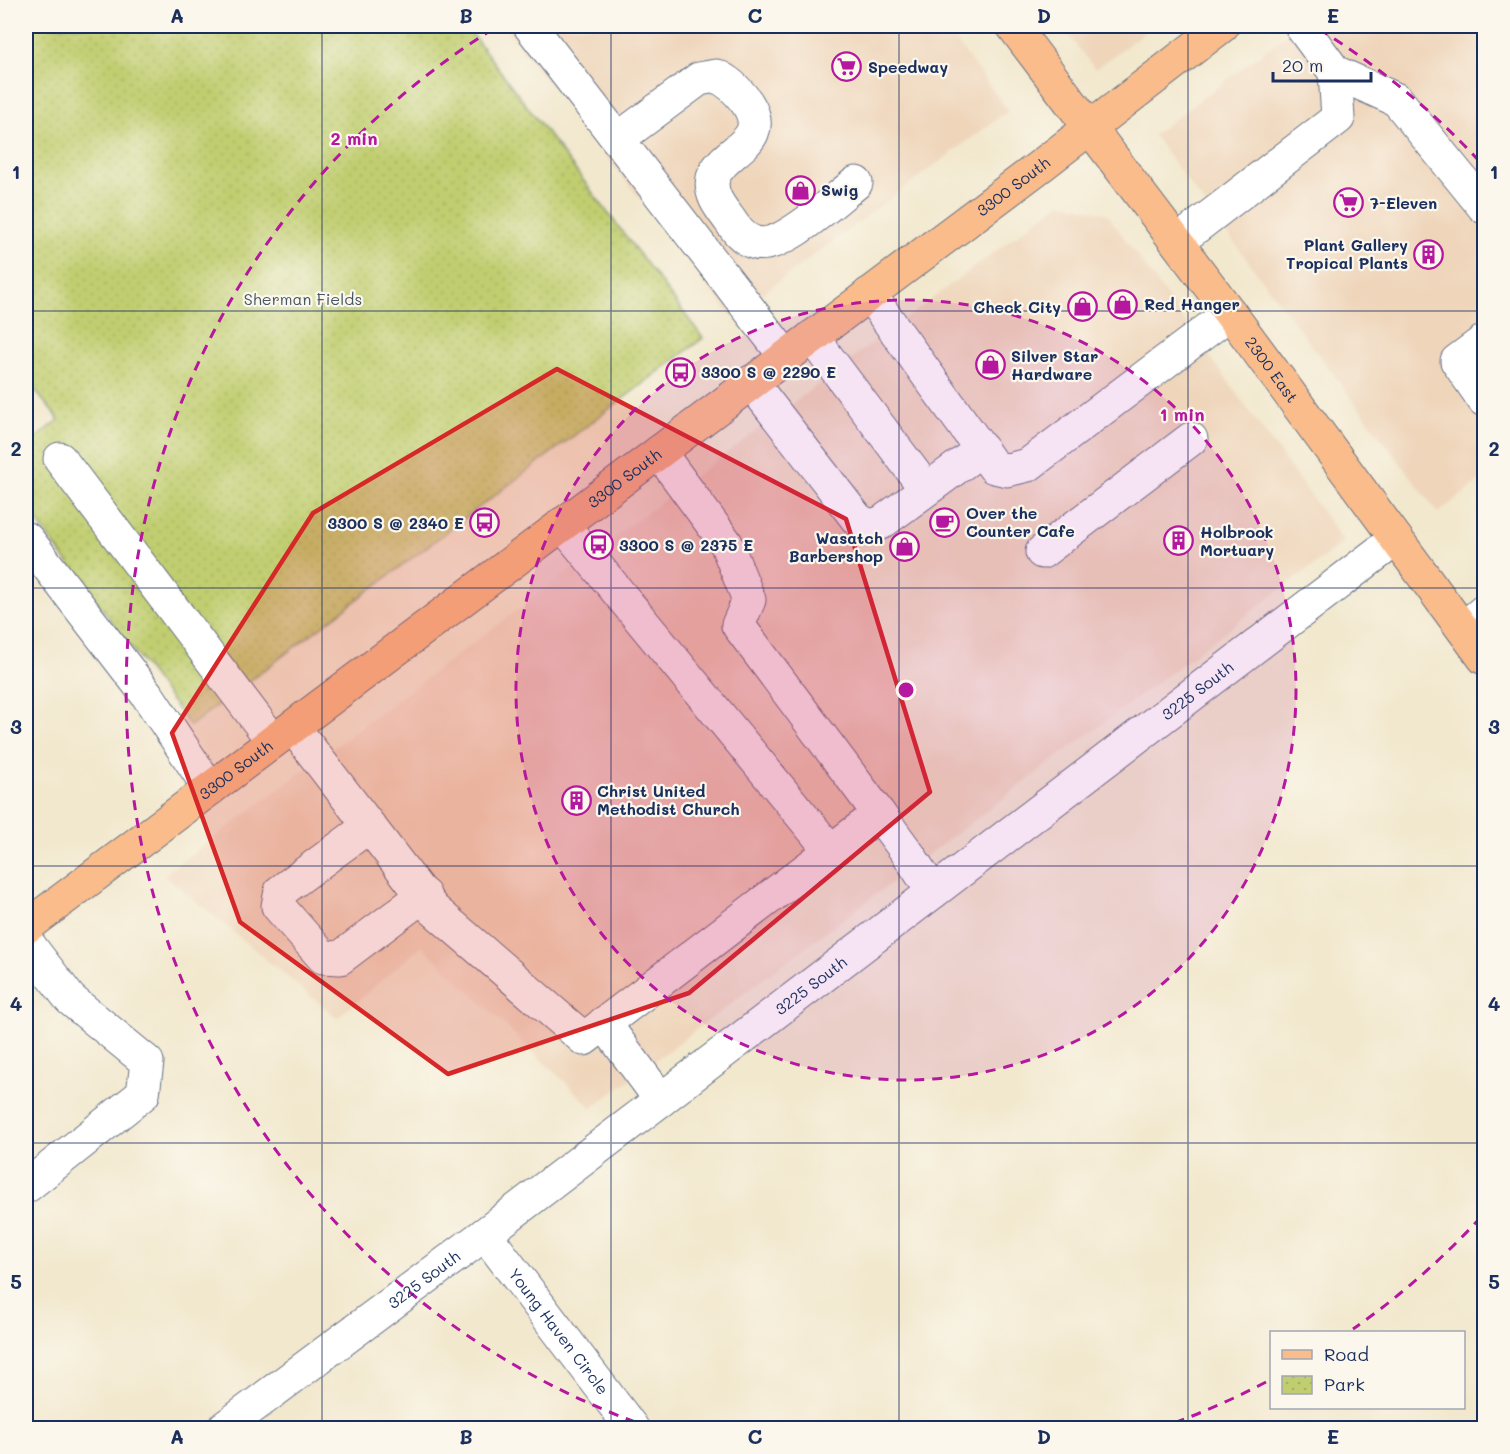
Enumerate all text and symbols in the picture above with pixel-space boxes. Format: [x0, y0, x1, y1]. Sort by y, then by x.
text: A [170, 2, 184, 28]
text: B [459, 2, 473, 28]
text: C [748, 2, 763, 28]
text: D [1037, 2, 1051, 28]
text: E [1327, 2, 1339, 28]
scale bar [1273, 45, 1370, 83]
supermarket icon: Speedway [831, 51, 863, 83]
text: 20 m [1282, 53, 1323, 77]
place label: Speedway [868, 56, 948, 77]
text: 2 min [330, 126, 378, 150]
street label: 3300 South [972, 152, 1054, 221]
text: 1 [12, 158, 20, 184]
text: 1 [1490, 158, 1498, 184]
shop icon: Swig [784, 174, 816, 206]
place label: Swig [821, 179, 858, 200]
supermarket icon: 7-Eleven [1333, 187, 1365, 219]
place label: 7-Eleven [1370, 192, 1437, 213]
place label: Plant Gallery Tropical Plants [1286, 234, 1408, 273]
building icon: Plant Gallery Tropical Plants [1413, 238, 1445, 270]
park label: Sherman Fields [244, 288, 362, 309]
shop icon: Red Hanger [1107, 288, 1139, 320]
shop icon: Check City [1066, 291, 1098, 323]
place label: Red Hanger [1144, 293, 1240, 314]
place label: Check City [973, 296, 1061, 317]
street label: 2300 East [1241, 332, 1303, 407]
place label: Silver Star Hardware [1011, 345, 1098, 384]
shop icon: Silver Star Hardware [974, 349, 1006, 381]
bus stop icon: 3300 S @ 2290 E [664, 356, 696, 388]
place label: 3300 S @ 2290 E [701, 361, 836, 382]
text: 1 min [1159, 402, 1205, 426]
text: 2 [10, 435, 22, 461]
text: 2 [1488, 435, 1500, 461]
street label: 3300 South [583, 443, 665, 512]
place label: Over the Counter Cafe [966, 502, 1075, 541]
cafe icon: Over the Counter Cafe [929, 506, 961, 538]
bus stop icon: 3300 S @ 2340 E [469, 507, 501, 539]
place label: 3300 S @ 2340 E [328, 512, 464, 533]
place label: Holbrook Mortuary [1200, 521, 1274, 560]
building icon: Holbrook Mortuary [1163, 525, 1195, 557]
place label: Wasatch Barbershop [789, 527, 883, 566]
bus stop icon: 3300 S @ 2375 E [582, 529, 614, 561]
shop icon: Wasatch Barbershop [888, 531, 920, 563]
place label: 3300 S @ 2375 E [619, 534, 753, 555]
street label: 3225 South [1157, 656, 1237, 724]
centre of rings [896, 680, 916, 700]
text: 3 [10, 713, 22, 739]
text: 3 [1488, 713, 1500, 739]
street label: 3300 South [194, 735, 276, 804]
place label: Christ United Methodist Church [597, 780, 740, 819]
building icon: Christ United Methodist Church [560, 784, 592, 816]
street label: 3225 South [770, 951, 851, 1019]
text: 4 [10, 990, 23, 1016]
text: 4 [1488, 990, 1501, 1016]
street label: 3225 South [383, 1245, 464, 1313]
street label: Young Haven Circle [504, 1263, 614, 1398]
text: 5 [10, 1268, 22, 1294]
text: 5 [1488, 1268, 1500, 1294]
legend [1270, 1331, 1465, 1409]
text: Road [1324, 1342, 1369, 1366]
text: Park [1324, 1372, 1365, 1396]
text: A [170, 1423, 184, 1449]
text: B [459, 1423, 473, 1449]
text: C [748, 1423, 763, 1449]
text: D [1037, 1423, 1051, 1449]
text: E [1327, 1423, 1339, 1449]

